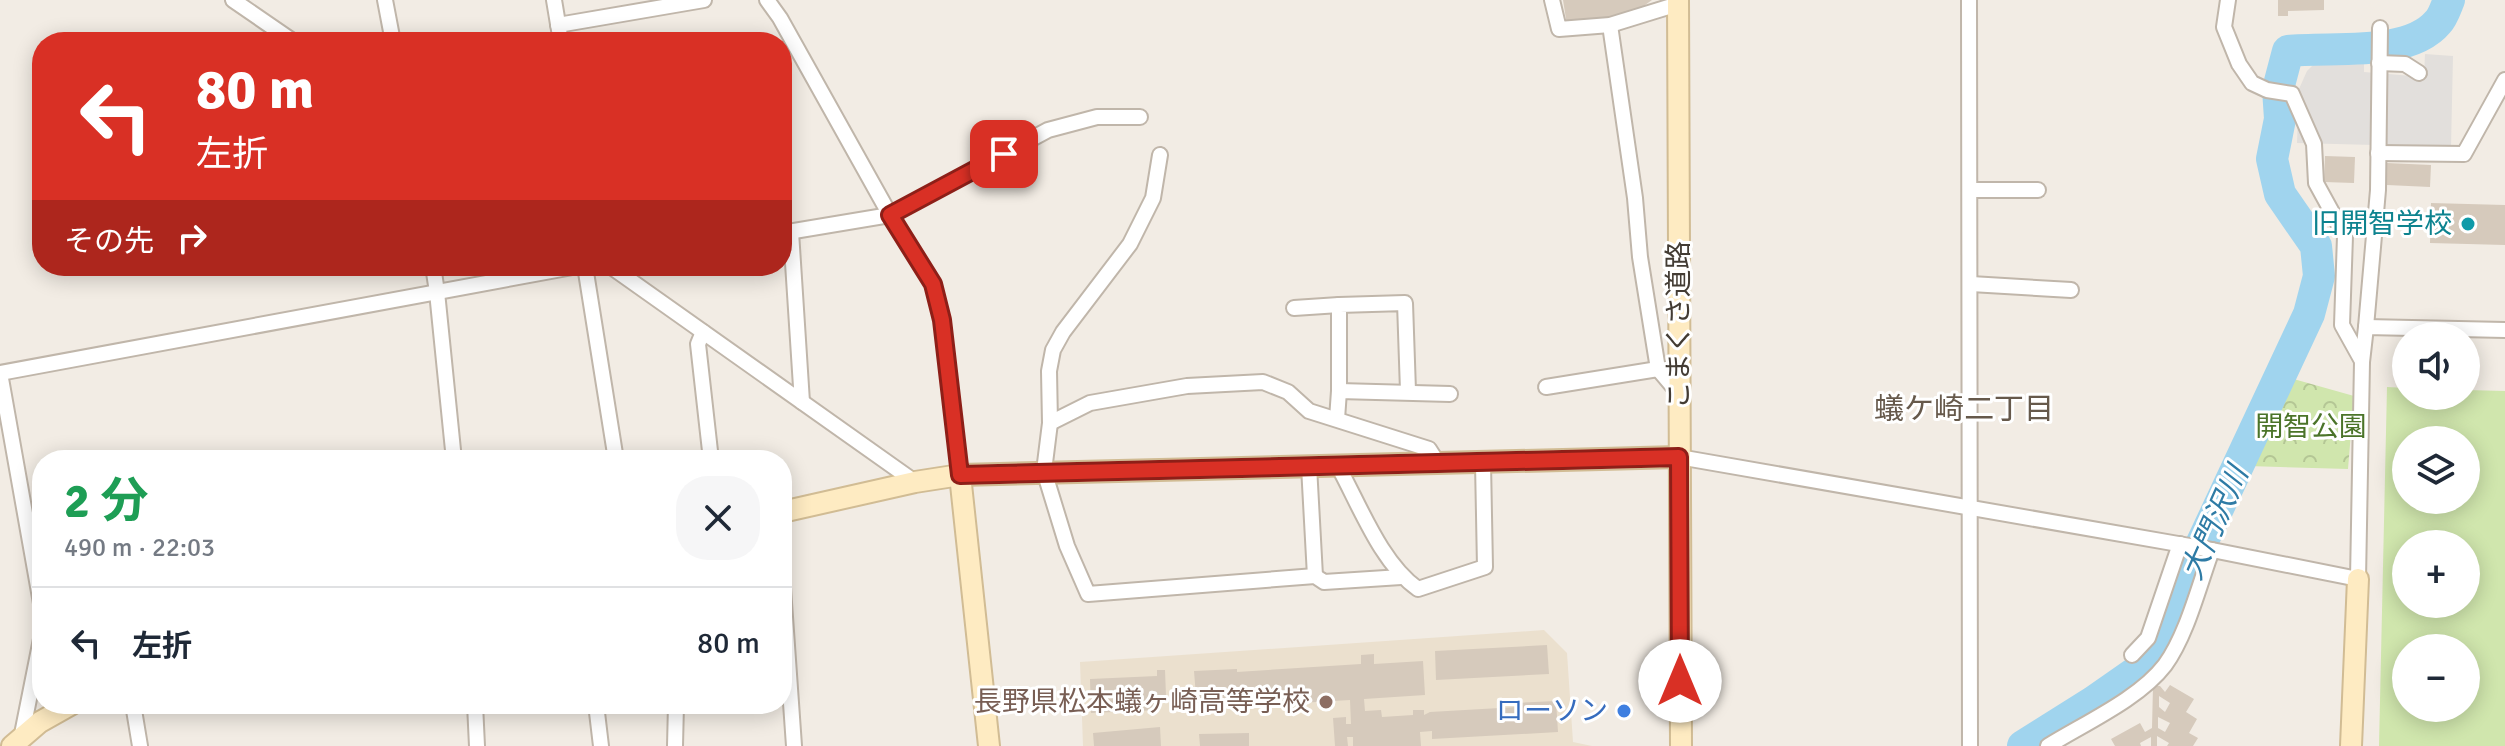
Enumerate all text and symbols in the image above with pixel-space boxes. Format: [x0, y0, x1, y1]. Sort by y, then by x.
text: 80 m [196, 55, 314, 124]
icon: left [64, 64, 168, 168]
pin [970, 120, 1038, 188]
text: 左折 [196, 132, 268, 177]
icon: arrive [982, 132, 1026, 176]
place label: 旧開智学校 [2312, 207, 2452, 241]
marker: 旧開智学校 [2459, 215, 2477, 233]
icon: right [170, 216, 214, 260]
text: その先 [64, 223, 154, 260]
street label: こまくさ道路 [1662, 241, 1696, 409]
map controls [2392, 322, 2480, 722]
button: sound [2392, 322, 2480, 410]
district label: 蟻ケ崎二丁目 [1874, 391, 2054, 428]
park label: 開智公園 [2255, 410, 2367, 444]
button: layers [2392, 426, 2480, 514]
water label: 大門沢川 [2174, 458, 2258, 585]
text: 2 分 [64, 472, 148, 531]
button: close [676, 476, 760, 560]
button: + [2392, 530, 2480, 618]
text: 490 m · 22:03 [64, 532, 215, 564]
icon: left [64, 621, 108, 665]
text: 80 m [697, 625, 760, 662]
text: 左折 [132, 628, 192, 665]
button: − [2392, 634, 2480, 722]
position arrow [1638, 639, 1722, 723]
place label: 長野県松本蟻ヶ崎高等学校 [974, 685, 1310, 719]
marker: 長野県松本蟻ヶ崎高等学校 [1317, 693, 1335, 711]
place label: ローソン [1496, 694, 1608, 728]
marker: ローソン [1615, 702, 1633, 720]

